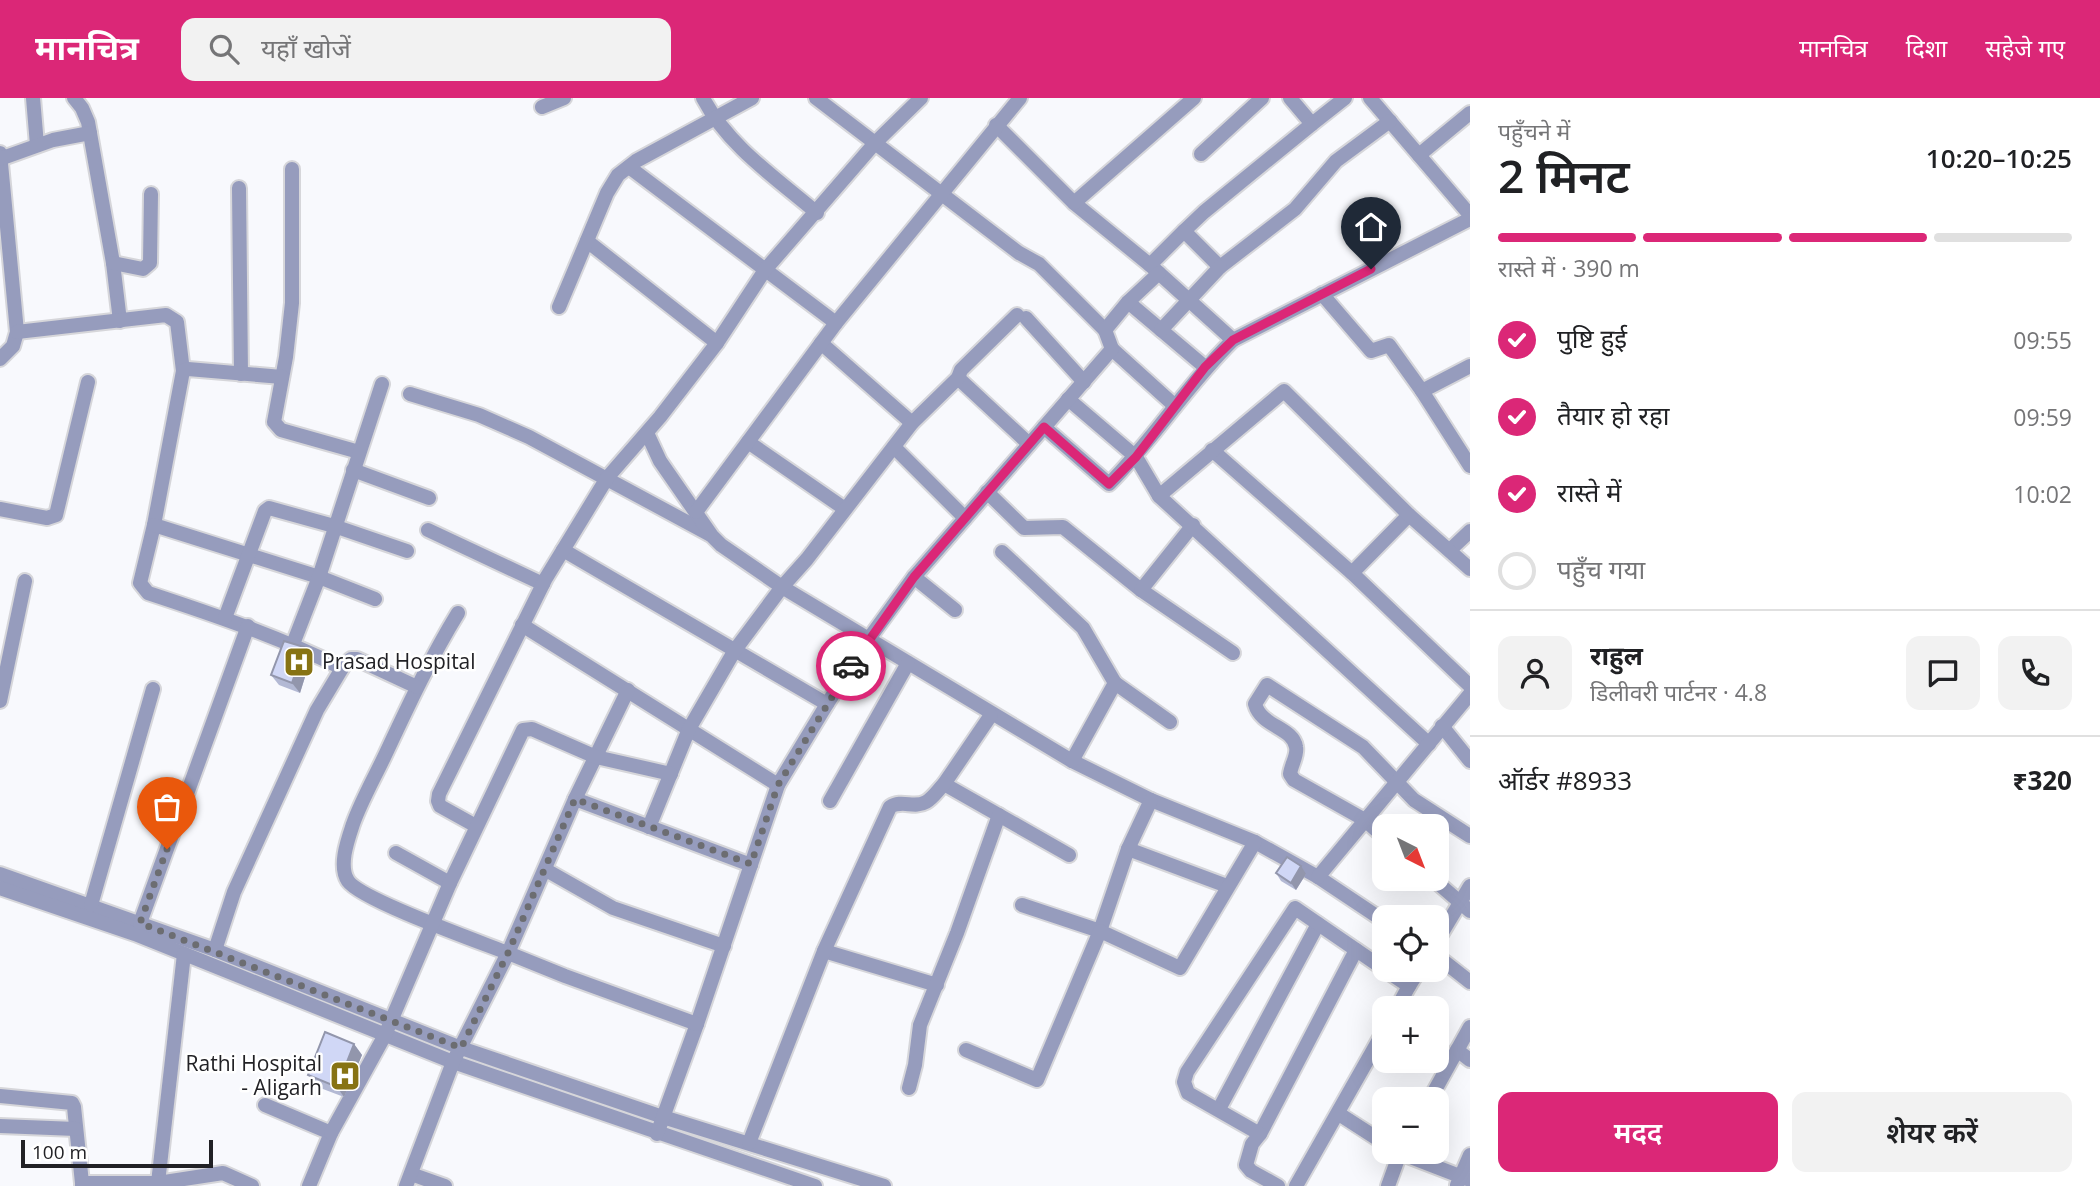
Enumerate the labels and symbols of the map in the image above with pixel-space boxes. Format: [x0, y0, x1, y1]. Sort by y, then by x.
pin [1341, 197, 1401, 269]
courier [816, 631, 886, 701]
hospital icon: Prasad Hospital [282, 645, 316, 679]
place label: Prasad Hospital [322, 647, 476, 675]
pin [137, 777, 197, 849]
north arrow [1372, 814, 1449, 891]
place label: Rathi Hospital - Aligarh [186, 1049, 322, 1101]
hospital icon: Rathi Hospital - Aligarh [328, 1059, 362, 1093]
scale bar [21, 1137, 214, 1169]

